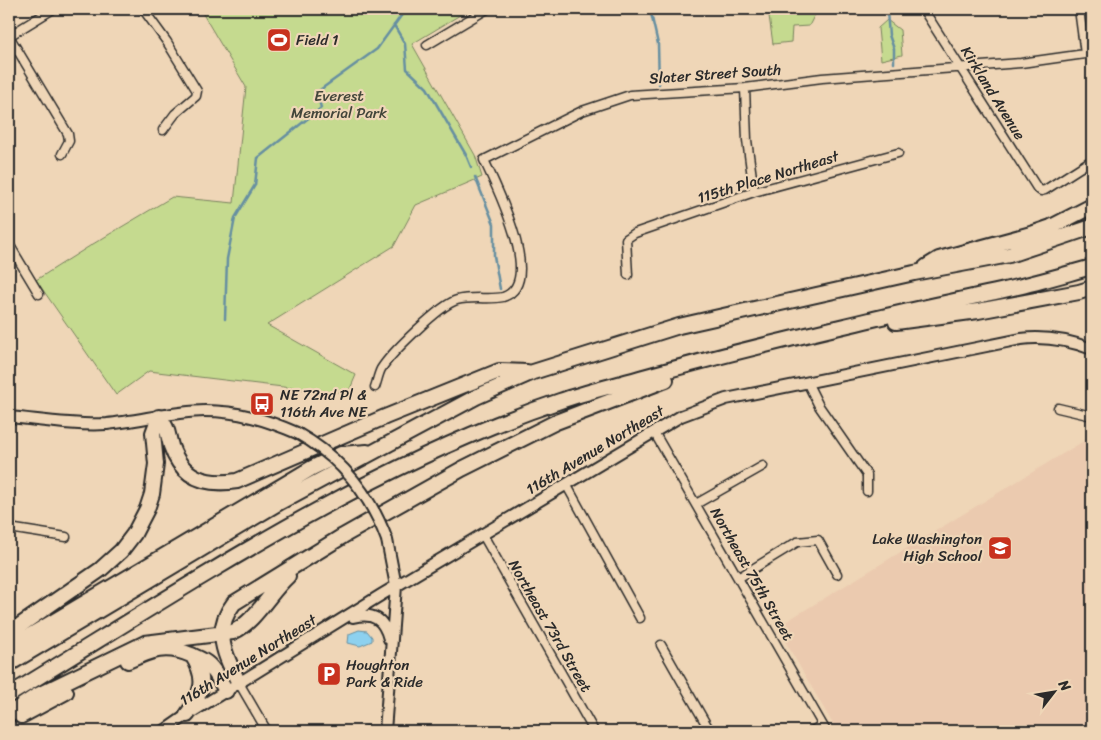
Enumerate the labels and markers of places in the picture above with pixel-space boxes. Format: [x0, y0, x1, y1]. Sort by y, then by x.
sports icon: Field 1 [266, 27, 292, 53]
place label: Field 1 [296, 27, 339, 53]
place label: NE 72nd Pl & 116th Ave NE [280, 382, 369, 425]
bus stop icon: NE 72nd Pl & 116th Ave NE [249, 391, 275, 417]
place label: Lake Washington High School [872, 526, 983, 569]
school or university icon: Lake Washington High School [987, 535, 1013, 561]
place label: Houghton Park & Ride [346, 652, 423, 695]
parking icon: Houghton Park & Ride [316, 661, 342, 687]

